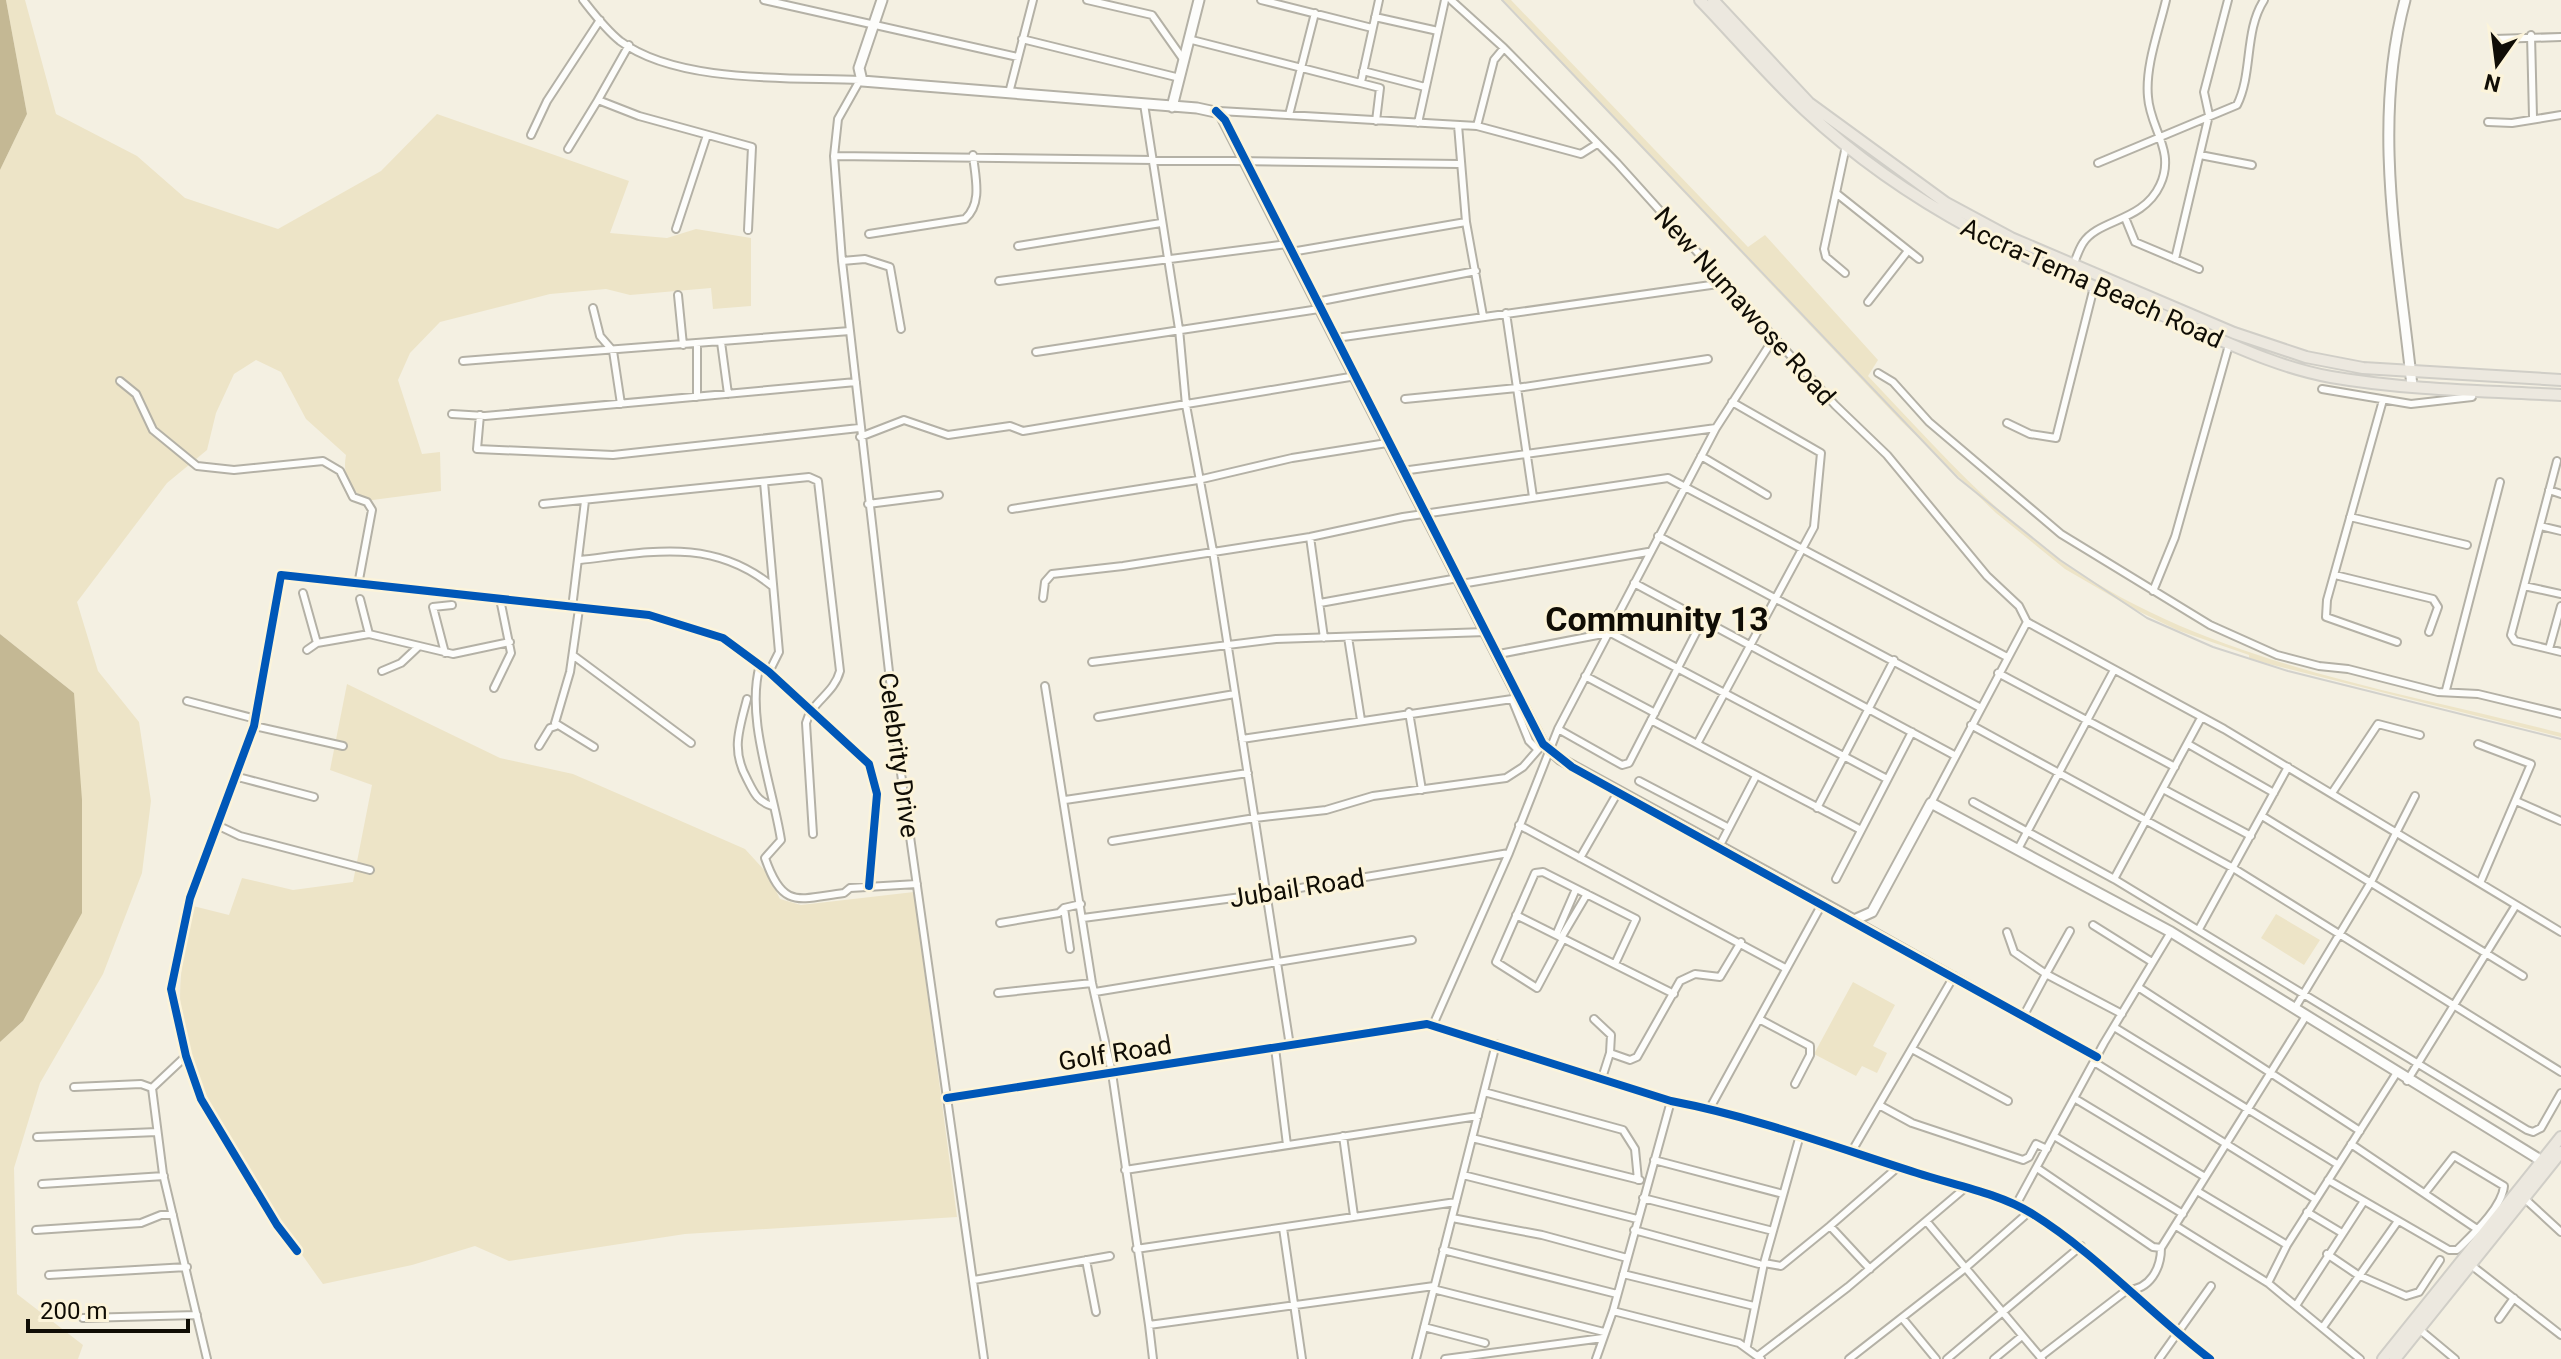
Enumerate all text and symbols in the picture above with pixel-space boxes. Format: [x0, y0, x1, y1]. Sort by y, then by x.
north arrow [2457, 24, 2537, 104]
text: N [2482, 69, 2503, 97]
street label: New Numawose Road [1648, 201, 1842, 411]
street label: Accra-Tema Beach Road [1956, 212, 2228, 354]
district label: Community 13 [1545, 599, 1769, 639]
street label: Celebrity Drive [873, 671, 925, 839]
street label: Jubail Road [1227, 863, 1367, 913]
street label: Golf Road [1056, 1029, 1174, 1077]
scale bar [28, 1283, 188, 1333]
text: 200 m [40, 1297, 107, 1325]

